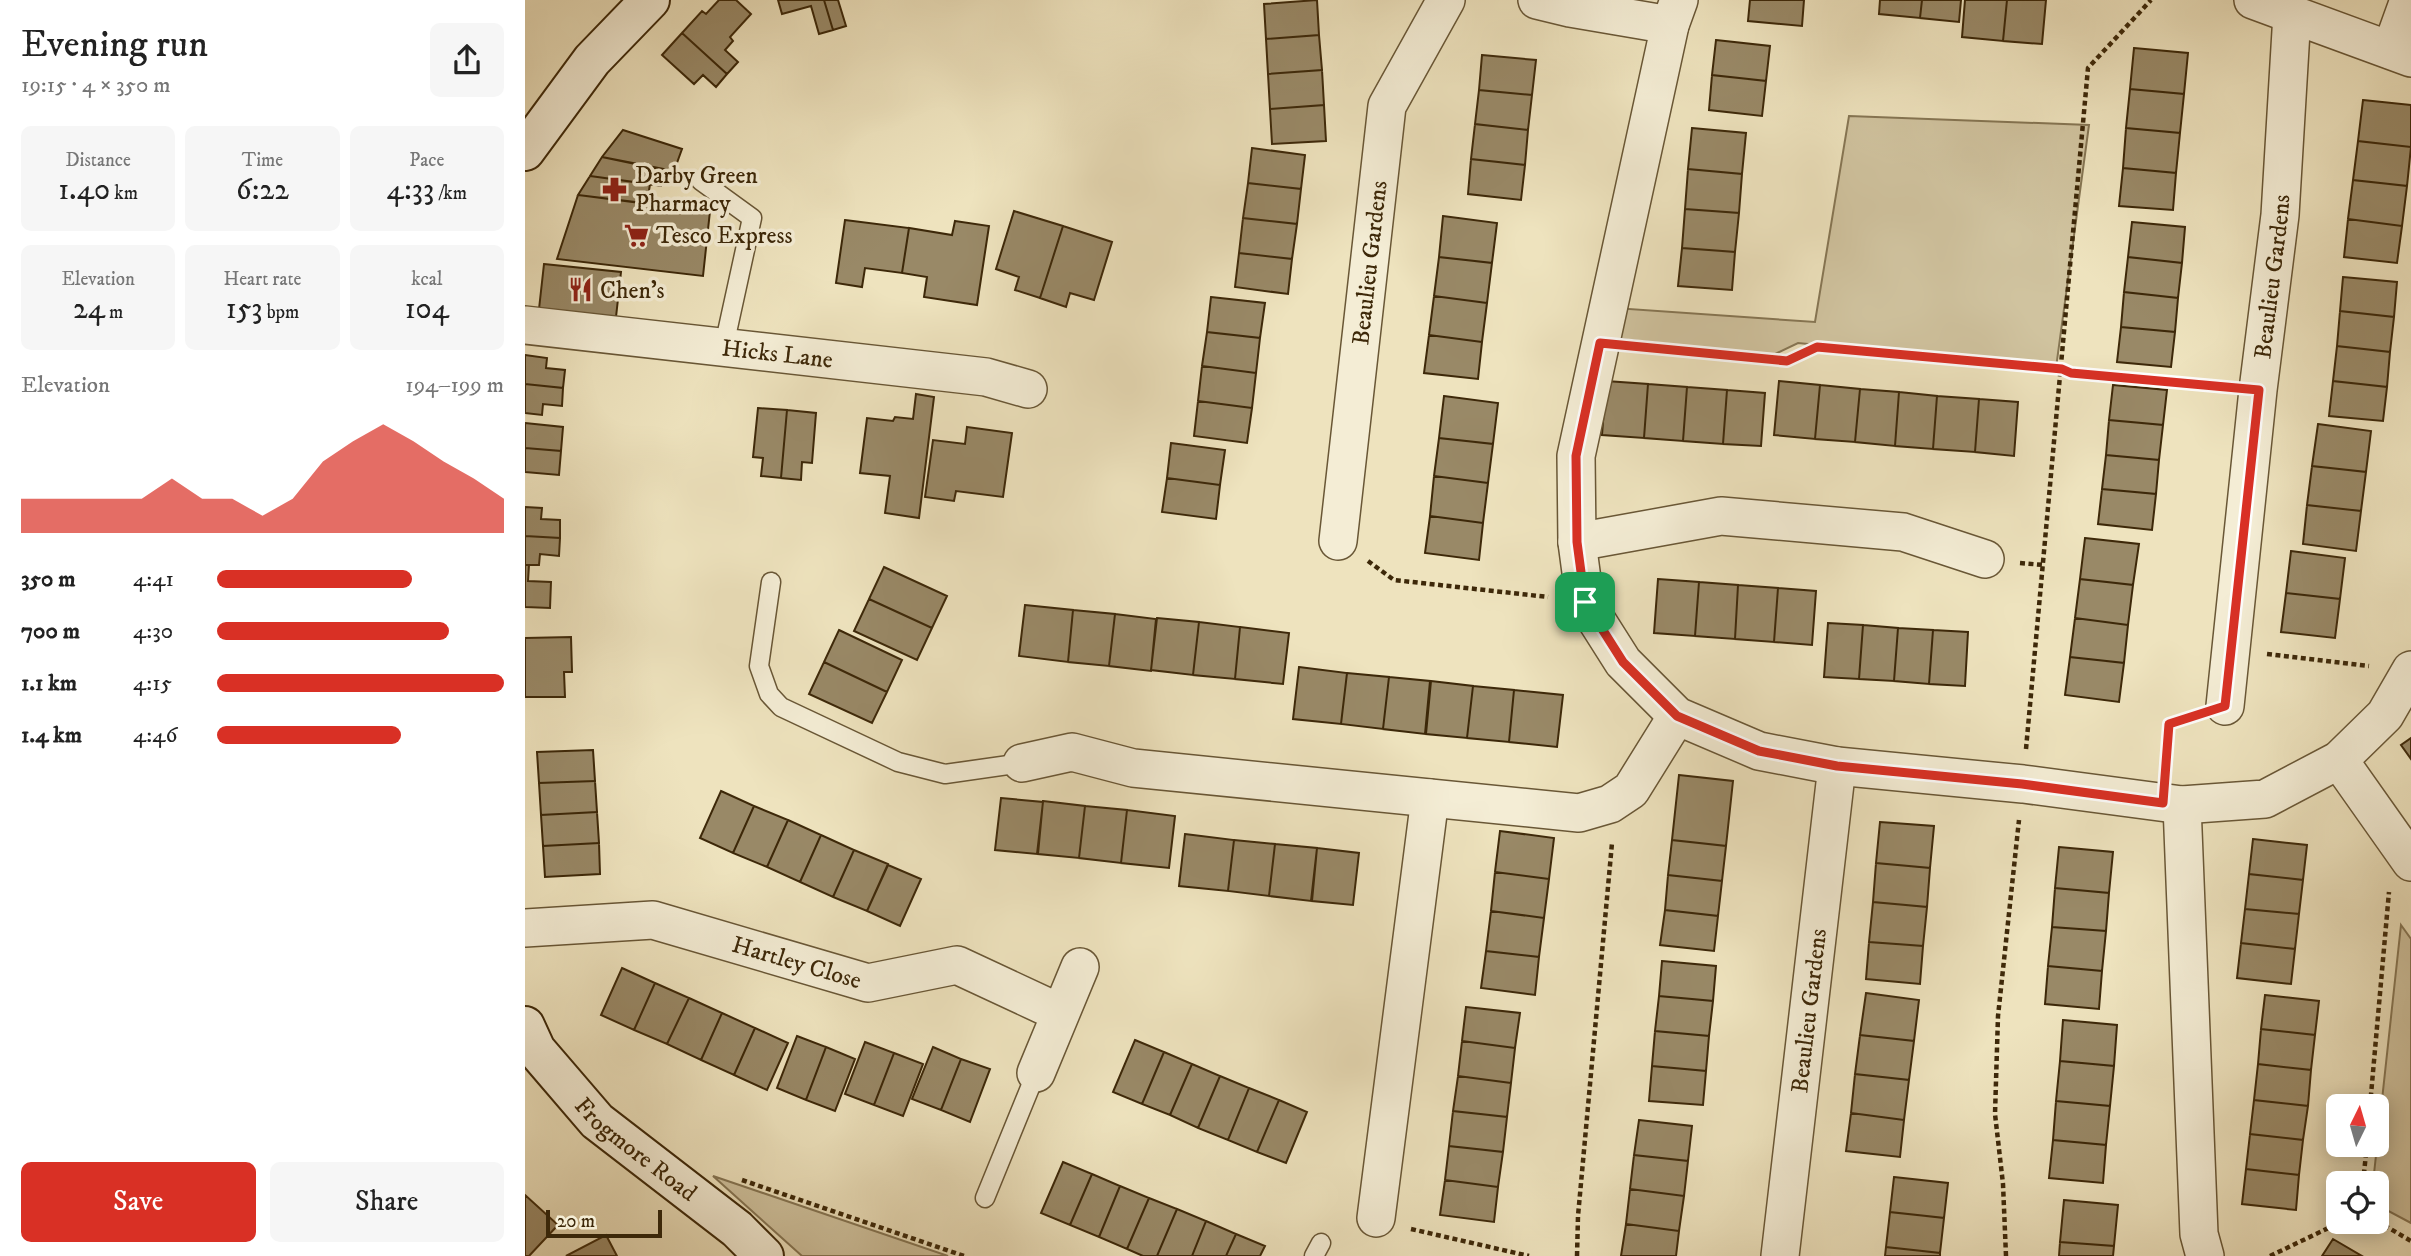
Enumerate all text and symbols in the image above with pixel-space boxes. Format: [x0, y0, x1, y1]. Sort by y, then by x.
text: Evening run [21, 21, 208, 69]
button: share [430, 23, 504, 97]
text: 19:15 · 4 × 350 m [21, 71, 171, 100]
text: Distance [65, 149, 131, 172]
text: Time [242, 149, 283, 172]
text: Pace [409, 149, 444, 172]
place label: Darby Green Pharmacy [635, 161, 758, 219]
text: 1.40 [58, 172, 110, 209]
text: 6:22 [236, 172, 289, 209]
text: 4:33 [387, 172, 434, 209]
pharmacy icon: Darby Green Pharmacy [601, 175, 629, 203]
street label: Beaulieu Gardens [1346, 179, 1394, 347]
text: km [110, 182, 138, 205]
text: /km [434, 182, 467, 205]
street label: Beaulieu Gardens [2248, 194, 2297, 361]
supermarket icon: Tesco Express [622, 221, 650, 249]
place label: Tesco Express [656, 221, 793, 251]
text: Elevation [61, 268, 135, 291]
text: Heart rate [224, 268, 301, 291]
text: kcal [411, 268, 442, 291]
restaurant icon: Chen's [566, 276, 594, 304]
place label: Chen's [600, 276, 665, 306]
text: 24 [73, 291, 105, 328]
text: 153 [226, 291, 263, 328]
text: 104 [405, 291, 449, 328]
text: m [105, 301, 123, 324]
text: bpm [263, 301, 299, 324]
street label: Hicks Lane [720, 333, 835, 376]
text: Elevation [21, 371, 110, 400]
text: 194–199 m [405, 371, 504, 400]
text: 350 m [21, 565, 76, 594]
text: 4:41 [133, 565, 174, 594]
pin [1555, 572, 1615, 632]
icon: arrive [1566, 583, 1604, 621]
text: 700 m [21, 617, 80, 646]
text: 4:30 [133, 617, 173, 646]
text: 1.1 km [21, 669, 77, 698]
text: 4:15 [133, 669, 172, 698]
text: 1.4 km [21, 721, 82, 750]
text: 4:46 [133, 721, 177, 750]
street label: Beaulieu Gardens [1785, 927, 1834, 1095]
street label: Hartley Close [728, 930, 865, 996]
street label: Frogmore Road [568, 1092, 703, 1209]
north arrow [2326, 1094, 2389, 1157]
map controls [2326, 1094, 2389, 1234]
button: Save [21, 1162, 256, 1242]
button: Share [270, 1162, 504, 1242]
button: locate [2326, 1171, 2389, 1234]
scale bar [546, 1207, 661, 1239]
text: 20 m [557, 1210, 595, 1233]

